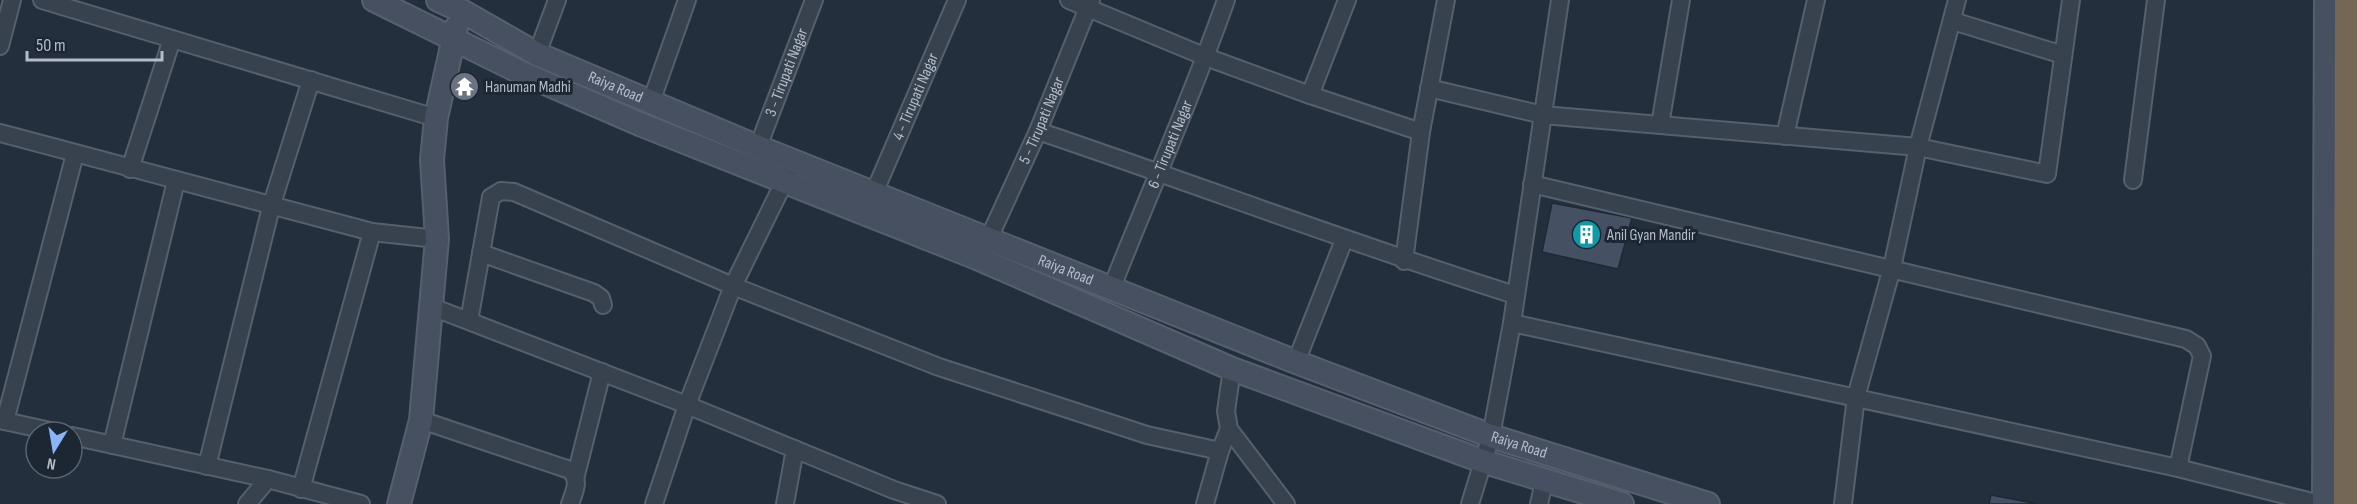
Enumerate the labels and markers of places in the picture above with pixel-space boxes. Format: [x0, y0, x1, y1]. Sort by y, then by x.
temple icon: Hanuman Madhi [448, 71, 480, 103]
place label: Hanuman Madhi [485, 78, 571, 97]
building icon: Anil Gyan Mandir [1570, 219, 1602, 251]
place label: Anil Gyan Mandir [1606, 226, 1696, 245]

